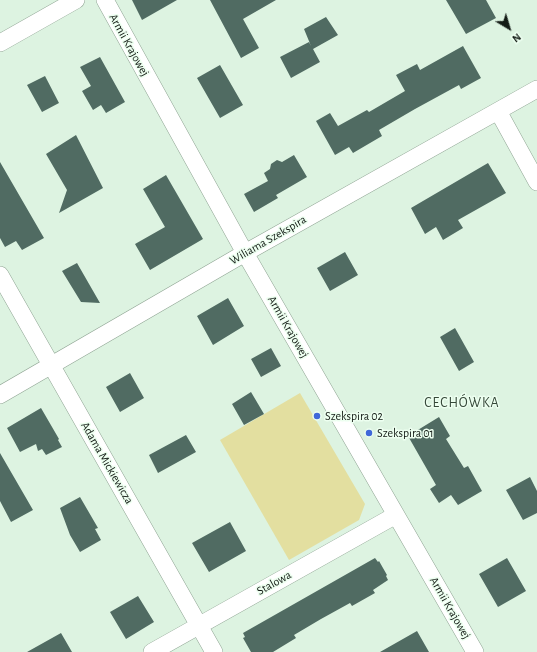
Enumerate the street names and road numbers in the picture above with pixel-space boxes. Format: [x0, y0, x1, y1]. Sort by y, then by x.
street label: Armii Krajowej [106, 11, 152, 79]
street label: Wiliama Szekspira [227, 212, 309, 268]
street label: Armii Krajowej [264, 293, 312, 361]
street label: Adama Mickiewicza [78, 419, 136, 507]
street label: Stalowa [254, 568, 294, 598]
street label: Armii Krajowej [426, 574, 474, 642]

